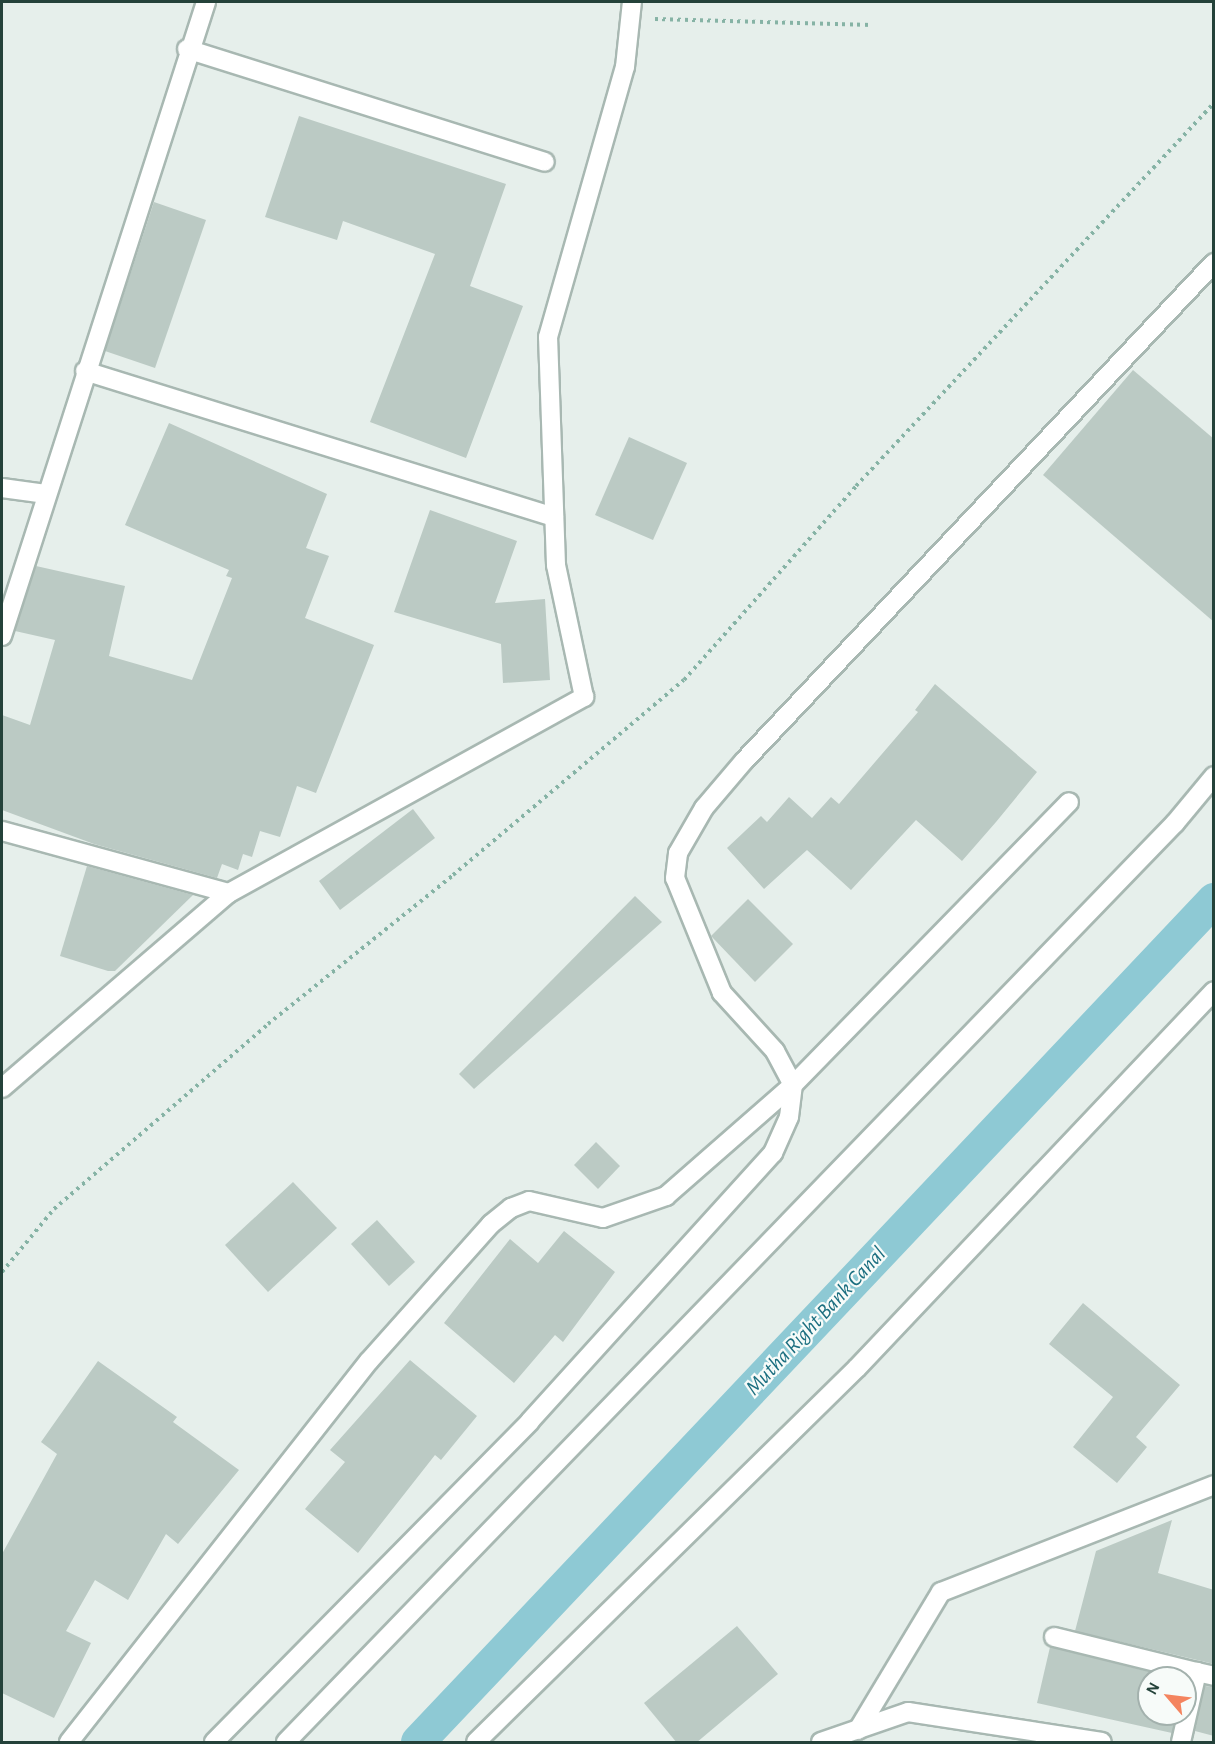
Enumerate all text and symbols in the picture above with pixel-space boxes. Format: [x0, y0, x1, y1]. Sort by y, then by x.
water label: Mutha Right Bank Canal [740, 1241, 892, 1401]
north arrow [1137, 1666, 1197, 1726]
text: N [1143, 1680, 1163, 1697]

